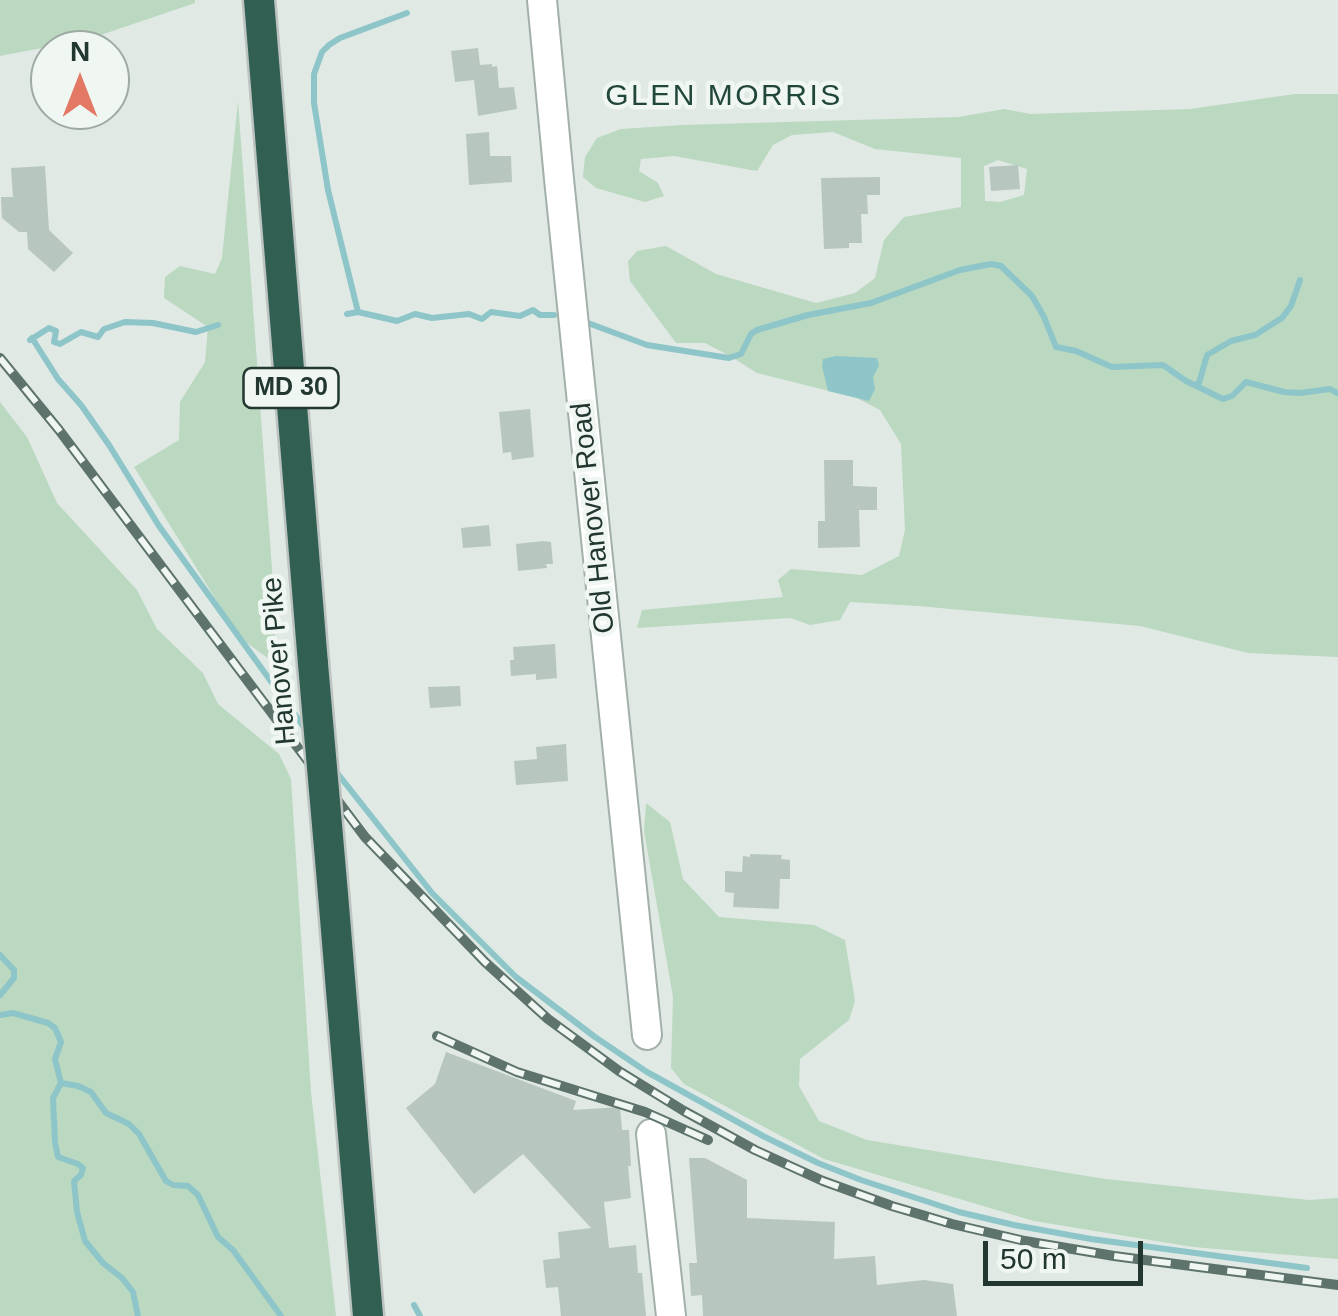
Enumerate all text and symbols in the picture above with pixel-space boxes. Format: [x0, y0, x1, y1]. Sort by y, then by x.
north arrow [30, 30, 130, 130]
text: N [70, 36, 90, 67]
district label: GLEN MORRIS [605, 79, 843, 115]
road number: MD 30 [244, 368, 338, 408]
street label: Old Hanover Road [565, 401, 623, 635]
street label: Hanover Pike [256, 576, 304, 746]
scale bar [988, 1221, 1148, 1283]
text: 50 m [1000, 1242, 1067, 1275]

